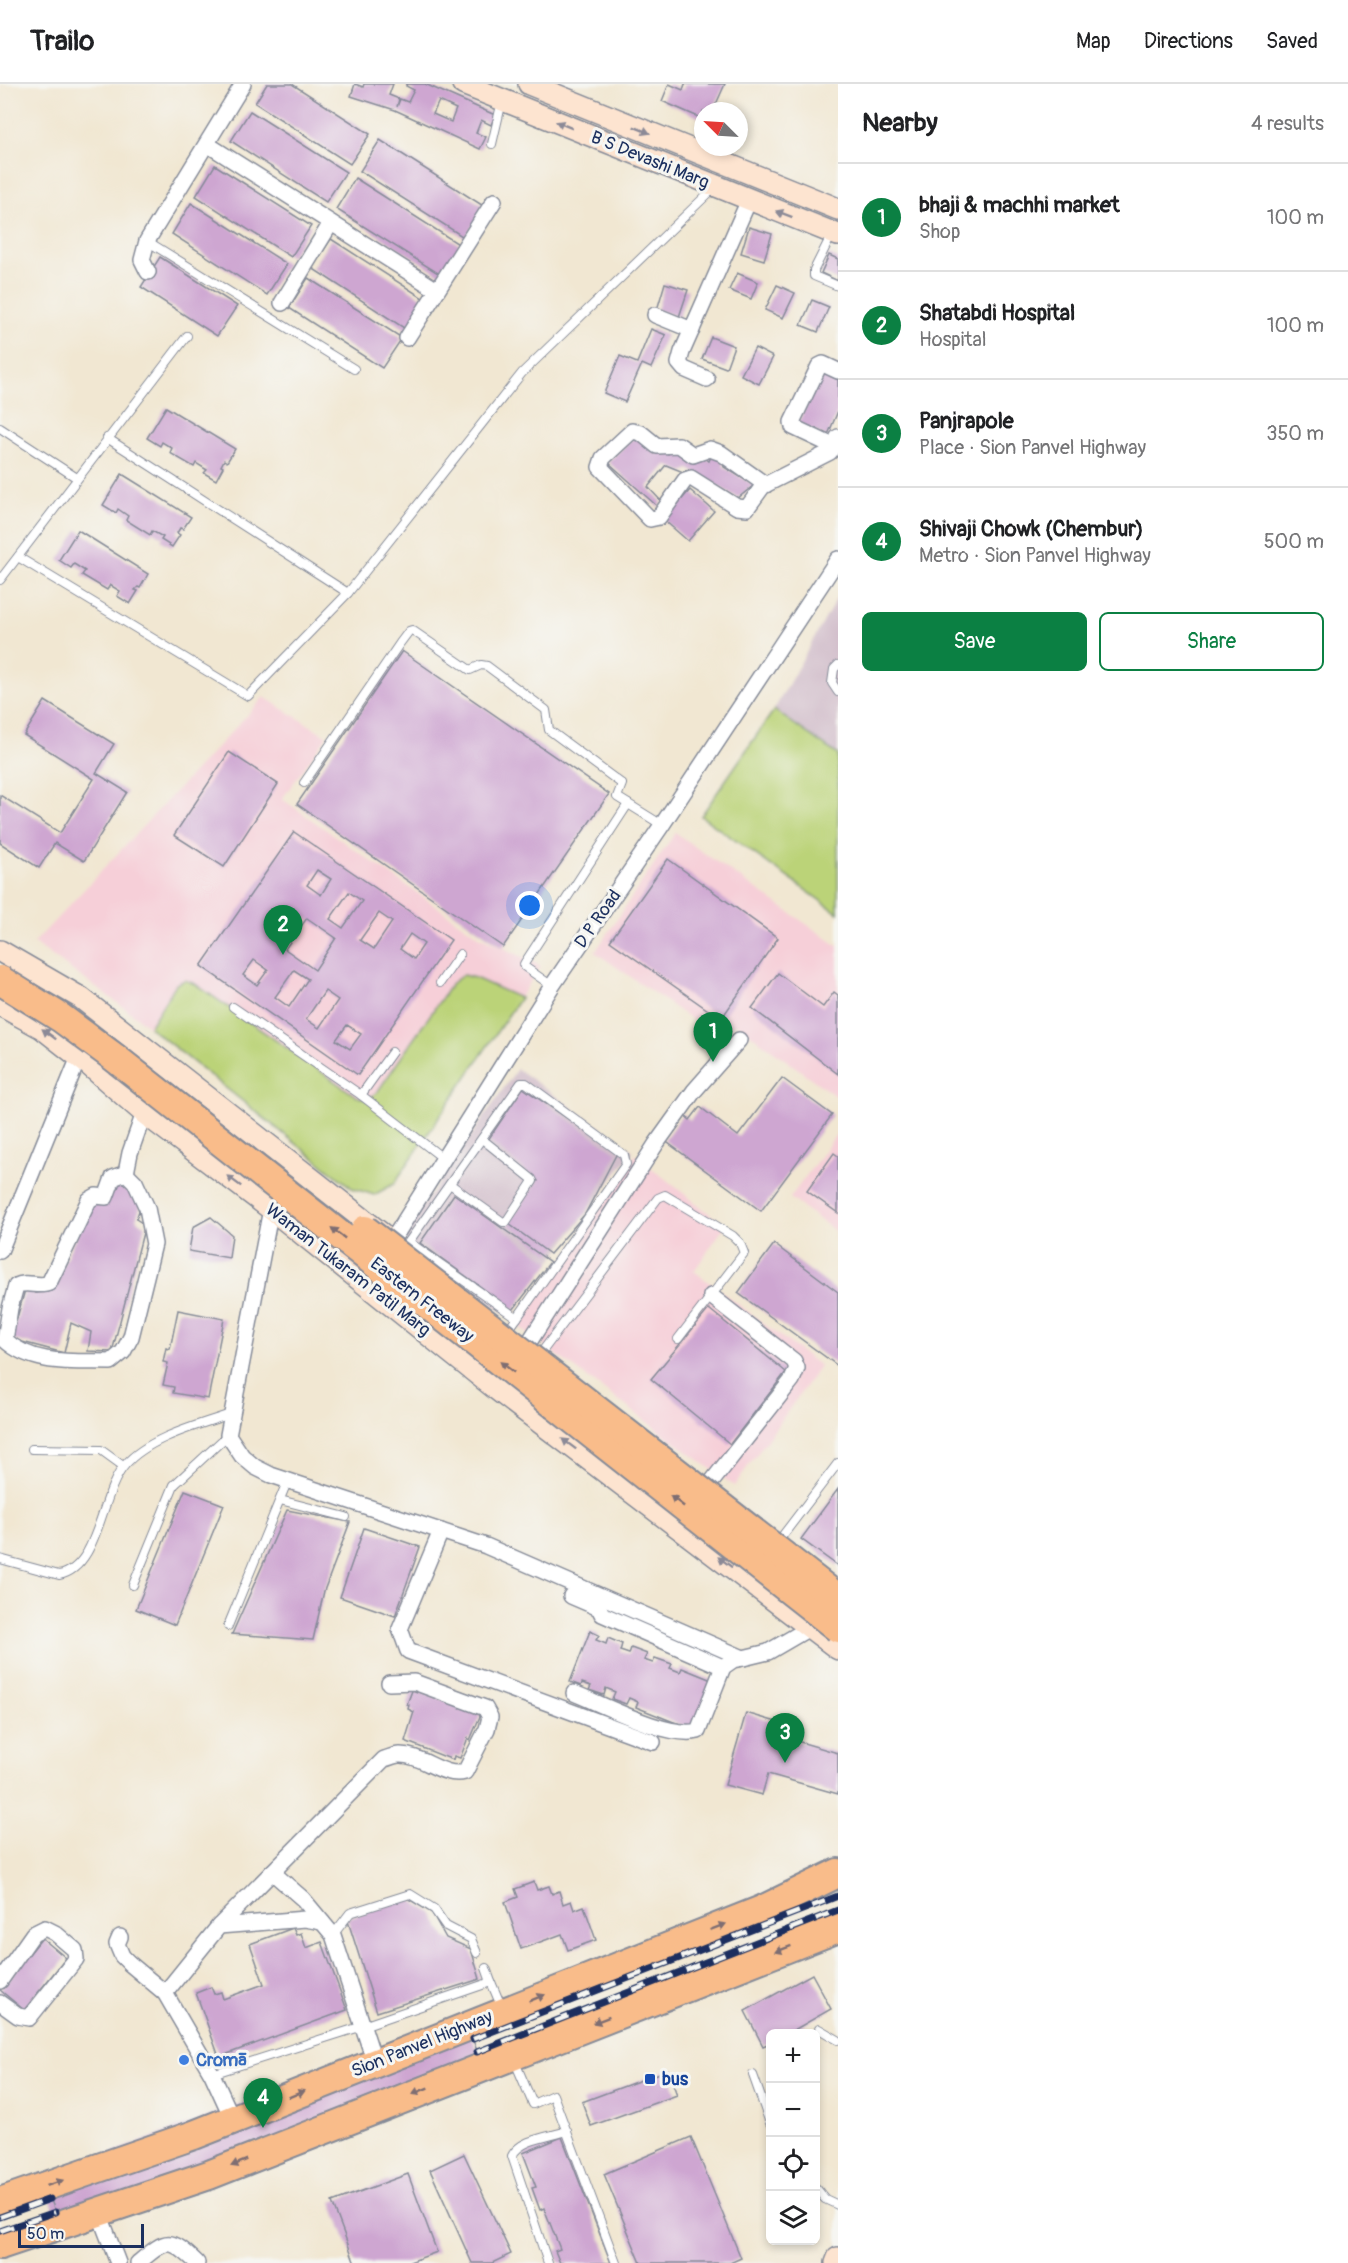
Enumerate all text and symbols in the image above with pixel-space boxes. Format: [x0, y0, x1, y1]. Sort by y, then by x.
text: Trailo [30, 24, 94, 59]
text: Map [1076, 28, 1111, 55]
text: Directions [1144, 28, 1233, 55]
text: Saved [1266, 28, 1318, 55]
north arrow [694, 102, 748, 156]
text: Nearby [862, 107, 938, 139]
text: 4 results [1251, 111, 1324, 136]
one-way arrow [555, 120, 573, 129]
one-way arrow [633, 125, 651, 135]
street label: B S Devashi Marg [587, 126, 713, 194]
text: bhaji & machhi market [919, 191, 1120, 219]
text: 1 [878, 205, 885, 230]
text: 100 m [1267, 205, 1324, 230]
one-way arrow [774, 208, 792, 218]
text: Shop [919, 219, 960, 244]
text: Shatabdi Hospital [919, 299, 1075, 327]
text: 2 [876, 313, 887, 338]
text: 100 m [1267, 313, 1324, 338]
text: Hospital [919, 327, 986, 352]
text: Panjrapole [919, 407, 1014, 435]
text: 3 [876, 421, 887, 446]
text: 350 m [1266, 421, 1324, 446]
text: Place · Sion Panvel Highway [919, 435, 1146, 460]
text: Shivaji Chowk (Chembur) [919, 515, 1144, 543]
text: 4 [876, 529, 887, 554]
text: 500 m [1264, 529, 1324, 554]
text: Metro · Sion Panvel Highway [919, 543, 1151, 568]
button: Save [862, 612, 1087, 671]
button: Share [1099, 612, 1324, 671]
street label: D P Road [570, 885, 626, 953]
your location [515, 891, 544, 920]
pin: 2 [264, 906, 302, 955]
pin: 1 [694, 1012, 732, 1062]
one-way arrow [41, 1027, 57, 1040]
one-way arrow [227, 1175, 243, 1187]
street label: Waman Tukaram Patil Marg [261, 1198, 435, 1342]
one-way arrow [330, 1228, 345, 1240]
street label: Eastern Freeway [366, 1252, 479, 1348]
one-way arrow [499, 1361, 515, 1374]
one-way arrow [562, 1439, 577, 1451]
one-way arrow [669, 1496, 684, 1508]
one-way arrow [718, 1556, 733, 1568]
pin: 3 [766, 1714, 804, 1763]
one-way arrow [710, 1922, 728, 1932]
one-way arrow [774, 1945, 792, 1954]
one-way arrow [528, 1993, 546, 2002]
street label: Sion Panvel Highway [348, 2005, 496, 2083]
one-way arrow [592, 2015, 610, 2025]
map controls [766, 2029, 820, 2245]
button: + [766, 2029, 820, 2083]
place label: Cromā [196, 2049, 248, 2072]
marker: Cromā [177, 2053, 191, 2067]
place label: bus [662, 2068, 689, 2091]
marker: bus [643, 2072, 657, 2086]
pin: 4 [244, 2078, 282, 2128]
button: − [766, 2083, 820, 2137]
one-way arrow [411, 2087, 429, 2097]
one-way arrow [289, 2089, 307, 2099]
button: locate [766, 2137, 820, 2191]
one-way arrow [230, 2159, 248, 2168]
one-way arrow [46, 2178, 64, 2188]
button: layers [766, 2191, 820, 2245]
scale bar [18, 2221, 144, 2248]
text: 50 m [27, 2224, 64, 2244]

